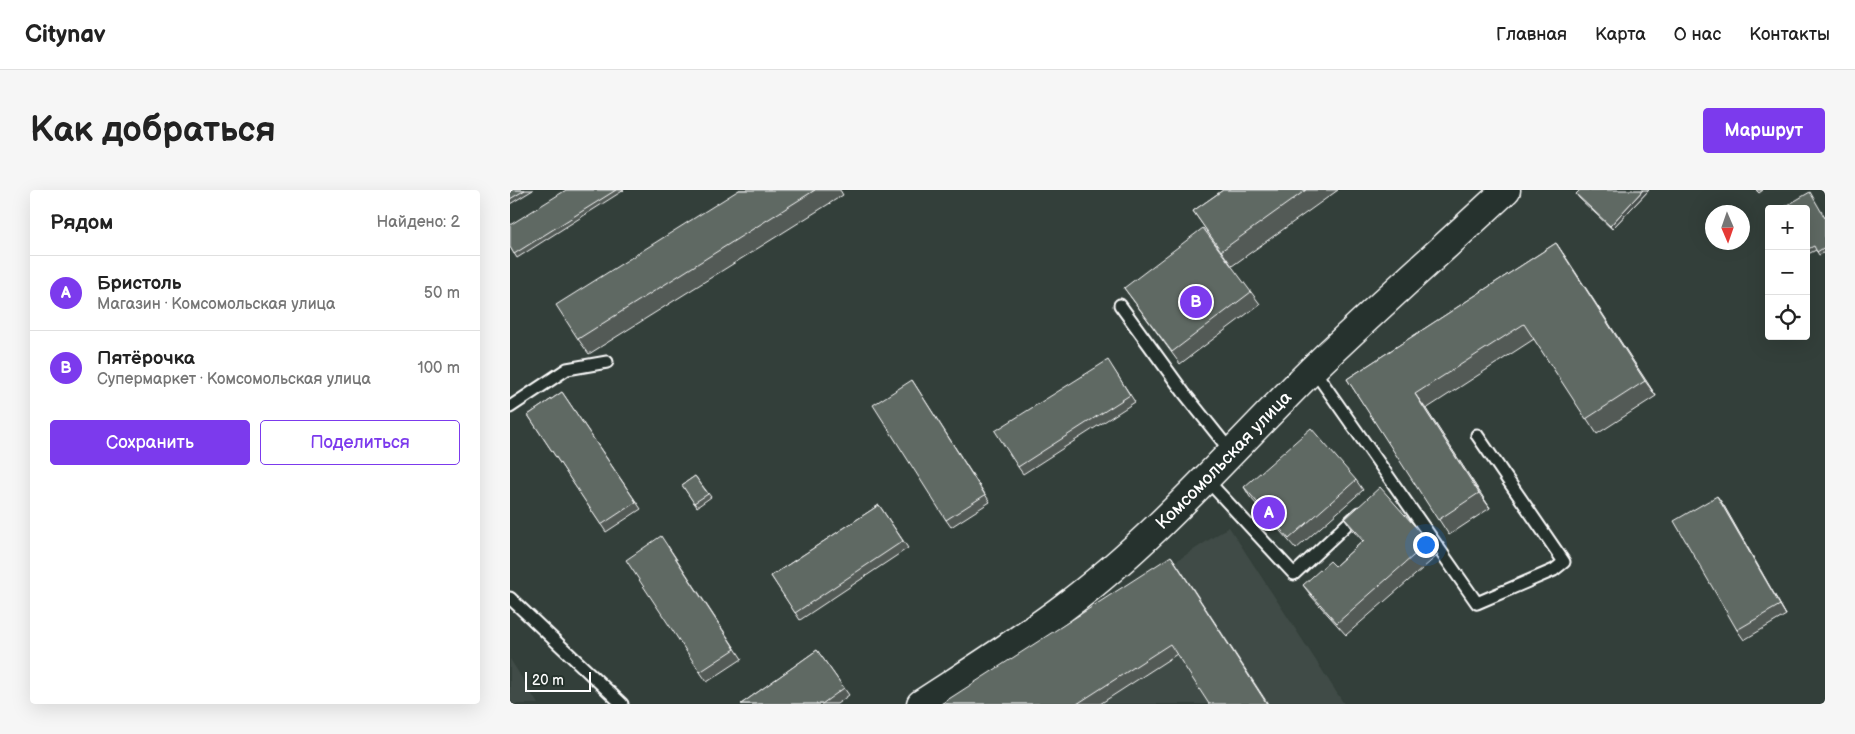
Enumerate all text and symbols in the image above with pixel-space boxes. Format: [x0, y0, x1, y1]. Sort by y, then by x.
text: Citynav [25, 20, 106, 49]
text: Главная [1496, 24, 1567, 45]
text: Карта [1595, 24, 1646, 45]
text: О нас [1674, 24, 1721, 45]
text: Контакты [1749, 24, 1830, 45]
button: Маршрут [1703, 108, 1825, 153]
text: Как добраться [30, 109, 276, 152]
north arrow [1705, 205, 1750, 250]
map controls [1765, 205, 1810, 340]
button: + [1765, 205, 1810, 250]
text: Рядом [50, 210, 113, 235]
text: Найдено: 2 [376, 213, 460, 232]
button: − [1765, 250, 1810, 295]
text: Бристоль [97, 272, 181, 295]
pin: B [1180, 283, 1212, 321]
text: A [61, 284, 71, 303]
text: 50 m [424, 284, 460, 303]
text: Магазин · Комсомольская улица [97, 295, 335, 314]
button: locate [1765, 295, 1810, 340]
text: Пятёрочка [97, 347, 195, 370]
text: B [60, 359, 72, 378]
text: 100 m [417, 359, 460, 378]
text: Супермаркет · Комсомольская улица [97, 370, 371, 389]
street label: Комсомольская улица [1152, 387, 1296, 534]
button: Сохранить [50, 420, 250, 465]
button: Поделиться [260, 420, 460, 465]
pin: A [1253, 494, 1285, 532]
your location [1413, 532, 1439, 558]
scale bar [525, 669, 591, 692]
text: 20 m [532, 672, 564, 689]

